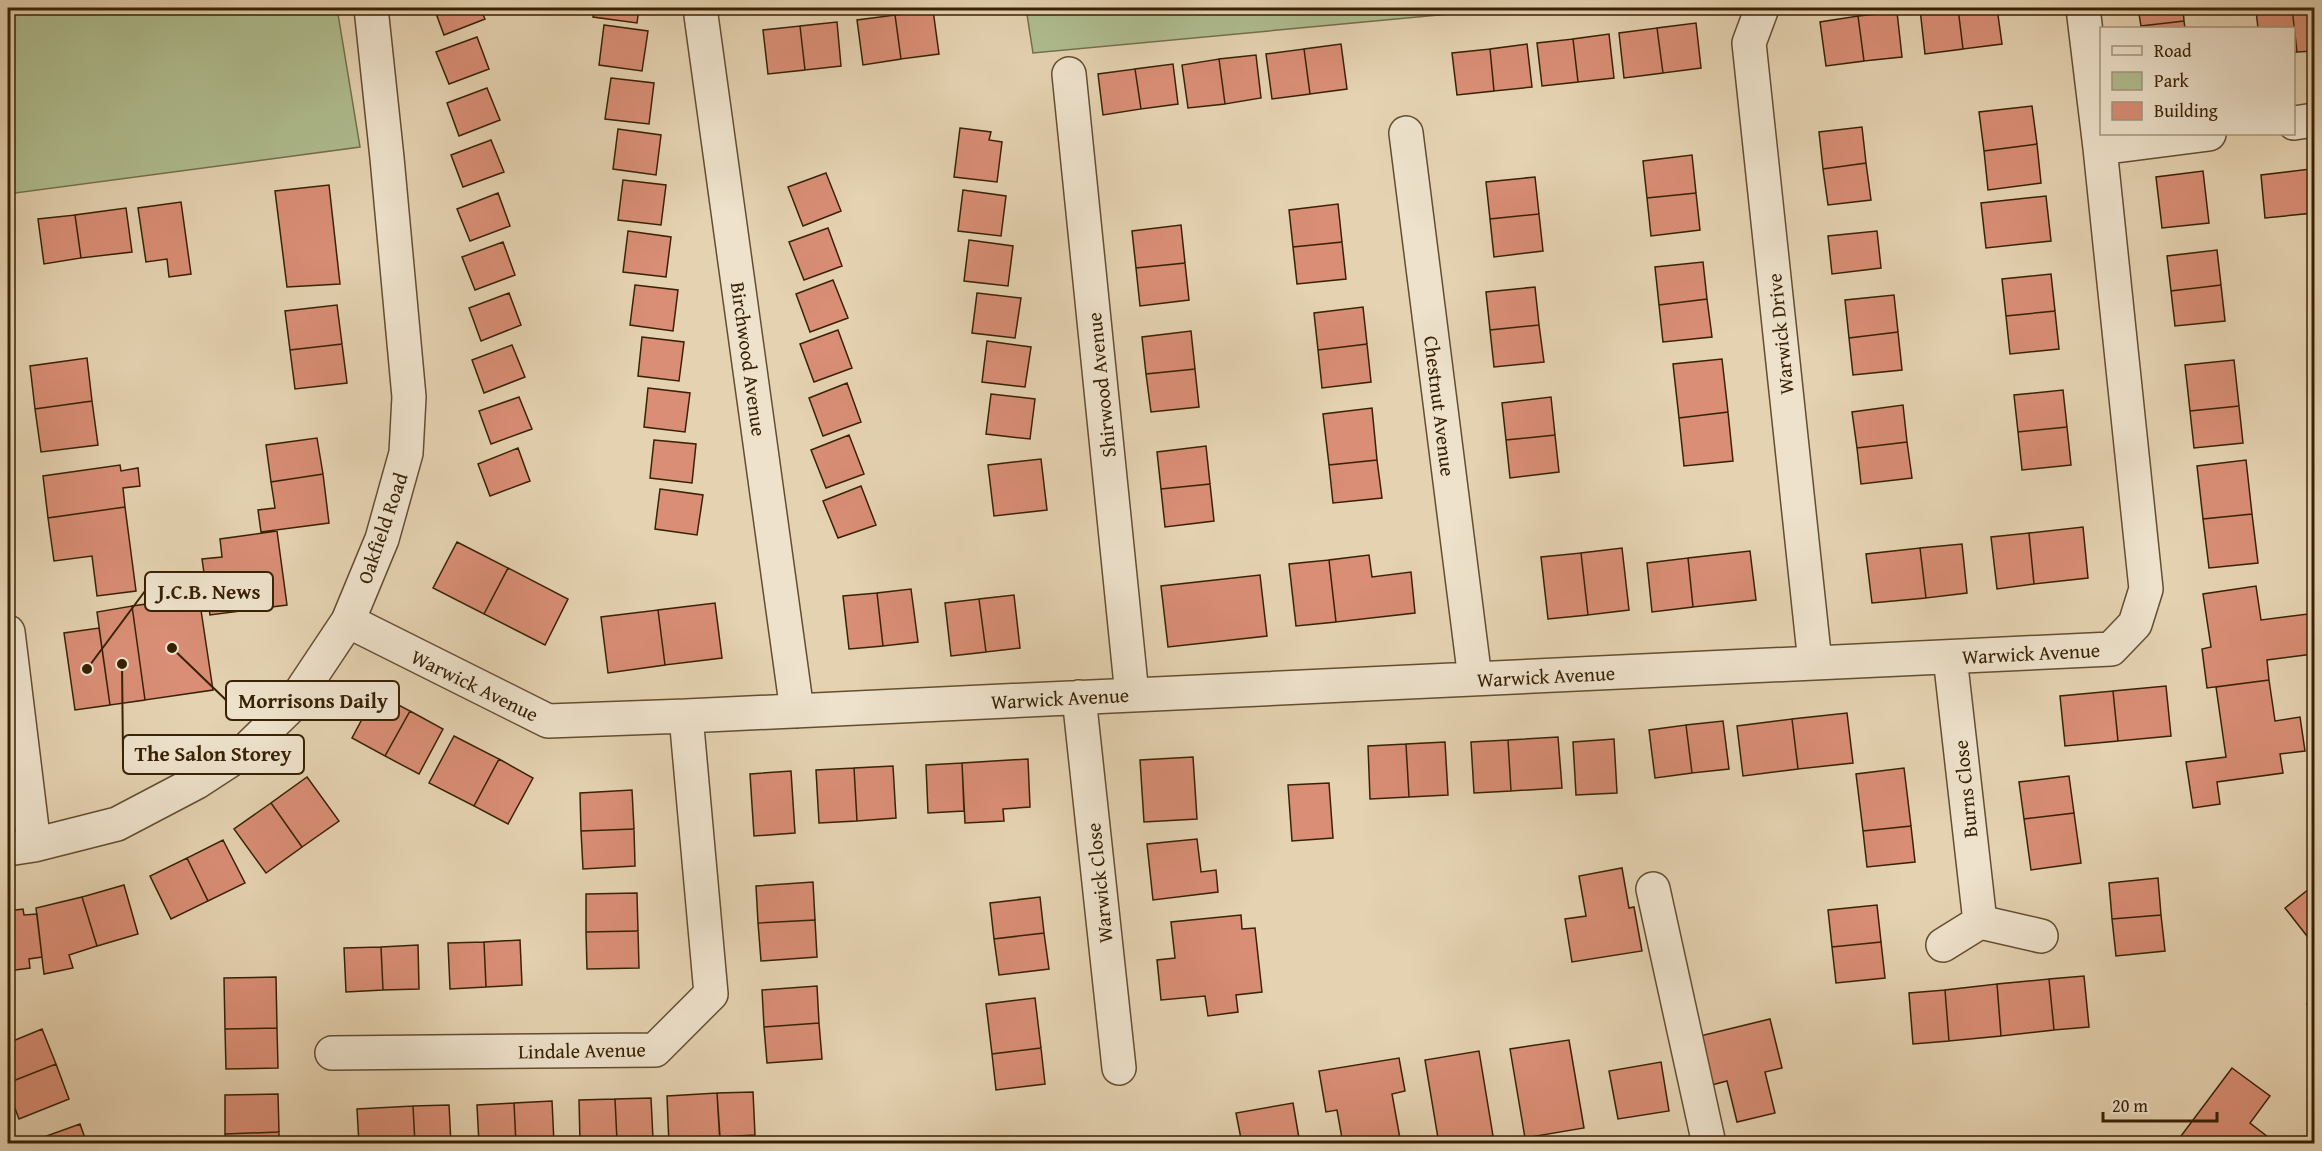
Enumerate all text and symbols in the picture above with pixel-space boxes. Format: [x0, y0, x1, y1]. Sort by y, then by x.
legend [2100, 27, 2295, 135]
text: Road [2154, 37, 2192, 64]
text: Park [2154, 67, 2190, 94]
text: Building [2154, 97, 2218, 124]
street label: Warwick Drive [1759, 272, 1801, 396]
street label: Birchwood Avenue [724, 280, 774, 438]
street label: Shirwood Avenue [1079, 311, 1123, 459]
street label: Chestnut Avenue [1417, 334, 1463, 478]
street label: Oakfield Road [349, 468, 415, 587]
callout: J.C.B. News [145, 572, 273, 611]
text: J.C.B. News [154, 576, 261, 607]
street label: Warwick Avenue [1961, 635, 2101, 671]
street label: Warwick Avenue [406, 642, 544, 728]
street label: Warwick Avenue [1476, 658, 1616, 694]
street label: Warwick Avenue [990, 680, 1130, 716]
callout: Morrisons Daily [226, 681, 399, 720]
text: Morrisons Daily [238, 685, 388, 716]
callout: The Salon Storey [123, 735, 304, 774]
text: The Salon Storey [135, 738, 292, 769]
street label: Burns Close [1945, 739, 1985, 839]
street label: Warwick Close [1078, 821, 1120, 945]
street label: Lindale Avenue [518, 1034, 646, 1066]
scale bar [2103, 1085, 2217, 1123]
text: 20 m [2112, 1092, 2148, 1119]

